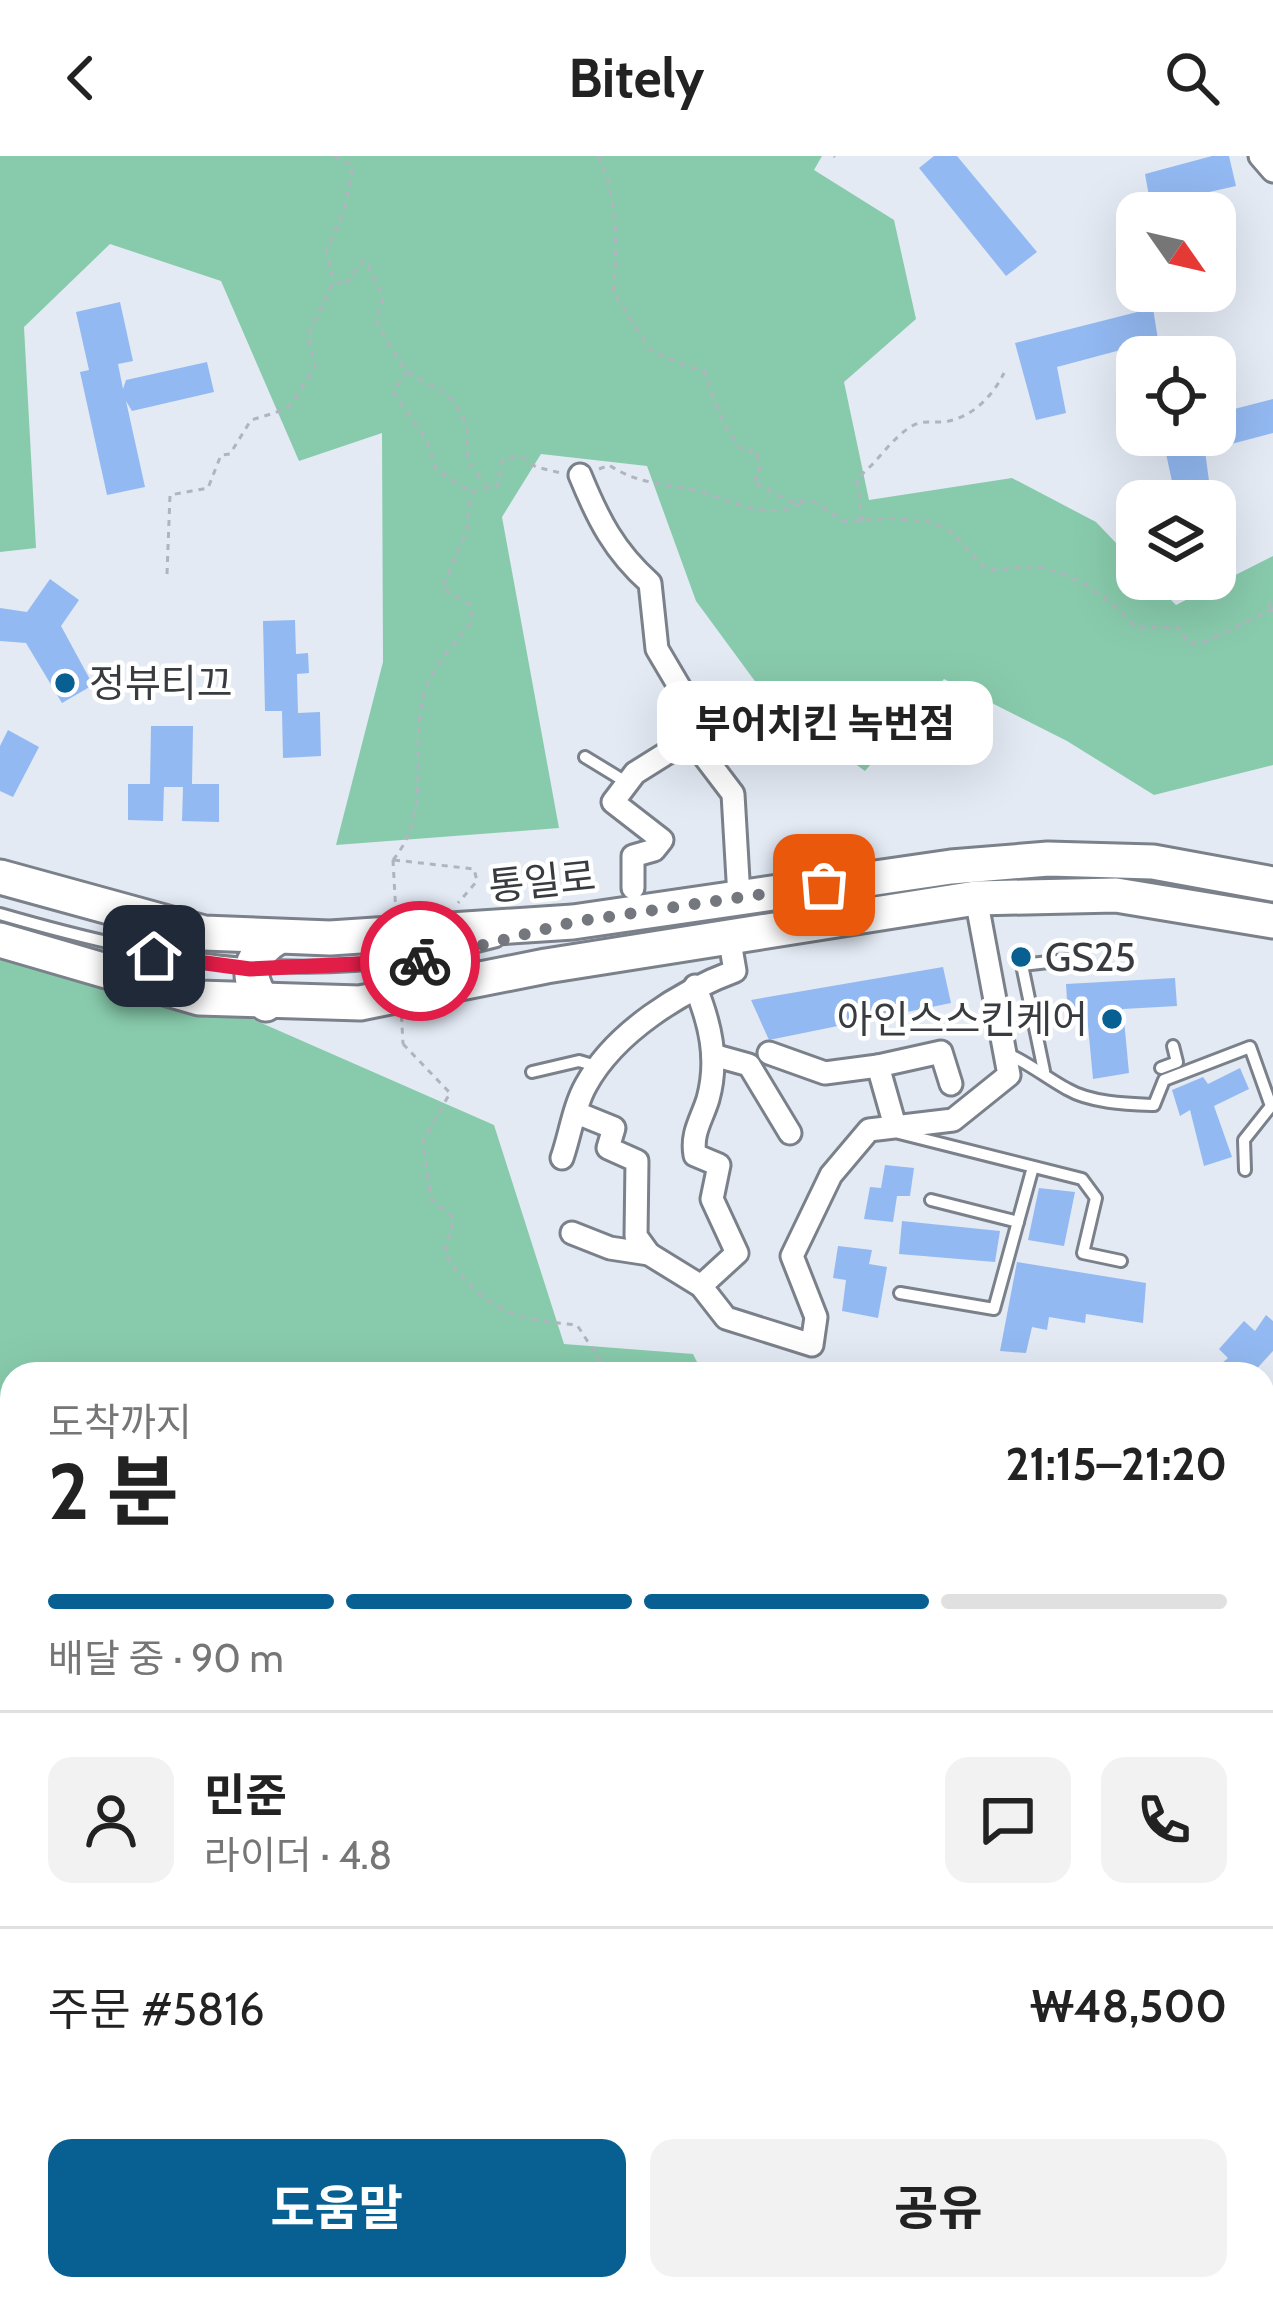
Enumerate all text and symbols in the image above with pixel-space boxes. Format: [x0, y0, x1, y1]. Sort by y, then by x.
icon: back [48, 45, 114, 111]
text: Bitely [569, 45, 704, 111]
icon: search [1159, 45, 1225, 111]
north arrow [1116, 192, 1236, 312]
map controls [1116, 192, 1236, 600]
button: locate [1116, 336, 1236, 456]
button: layers [1116, 480, 1236, 600]
place label: 정뷰티끄 [89, 659, 233, 707]
marker: 정뷰티끄 [52, 670, 78, 696]
callout: 부어치킨 녹번점 [656, 681, 992, 765]
text: 부어치킨 녹번점 [695, 699, 955, 747]
pin [773, 834, 875, 936]
street label: 통일로 [486, 852, 598, 910]
icon: bag [791, 852, 857, 918]
courier [360, 901, 480, 1021]
pin [103, 905, 205, 1007]
icon: home [121, 923, 187, 989]
icon: bike [387, 928, 453, 994]
place label: GS25 [1045, 933, 1136, 981]
marker: GS25 [1008, 944, 1034, 970]
place label: 아인스스킨케어 [837, 995, 1088, 1043]
marker: 아인스스킨케어 [1099, 1006, 1125, 1032]
text: 도착까지 [48, 1398, 192, 1446]
text: 21:15–21:20 [1005, 1437, 1227, 1491]
text: 2 분 [48, 1444, 179, 1539]
text: 배달 중 · 90 m [48, 1634, 284, 1682]
button: person [48, 1757, 174, 1883]
button: chat [945, 1757, 1071, 1883]
button: phone [1101, 1757, 1227, 1883]
text: 민준 [204, 1768, 287, 1822]
text: 라이더 · 4.8 [204, 1831, 392, 1879]
text: ₩48,500 [1030, 1979, 1227, 2033]
text: 주문 #5816 [48, 1982, 264, 2036]
button: 도움말 [48, 2139, 626, 2277]
button: 공유 [650, 2139, 1227, 2277]

